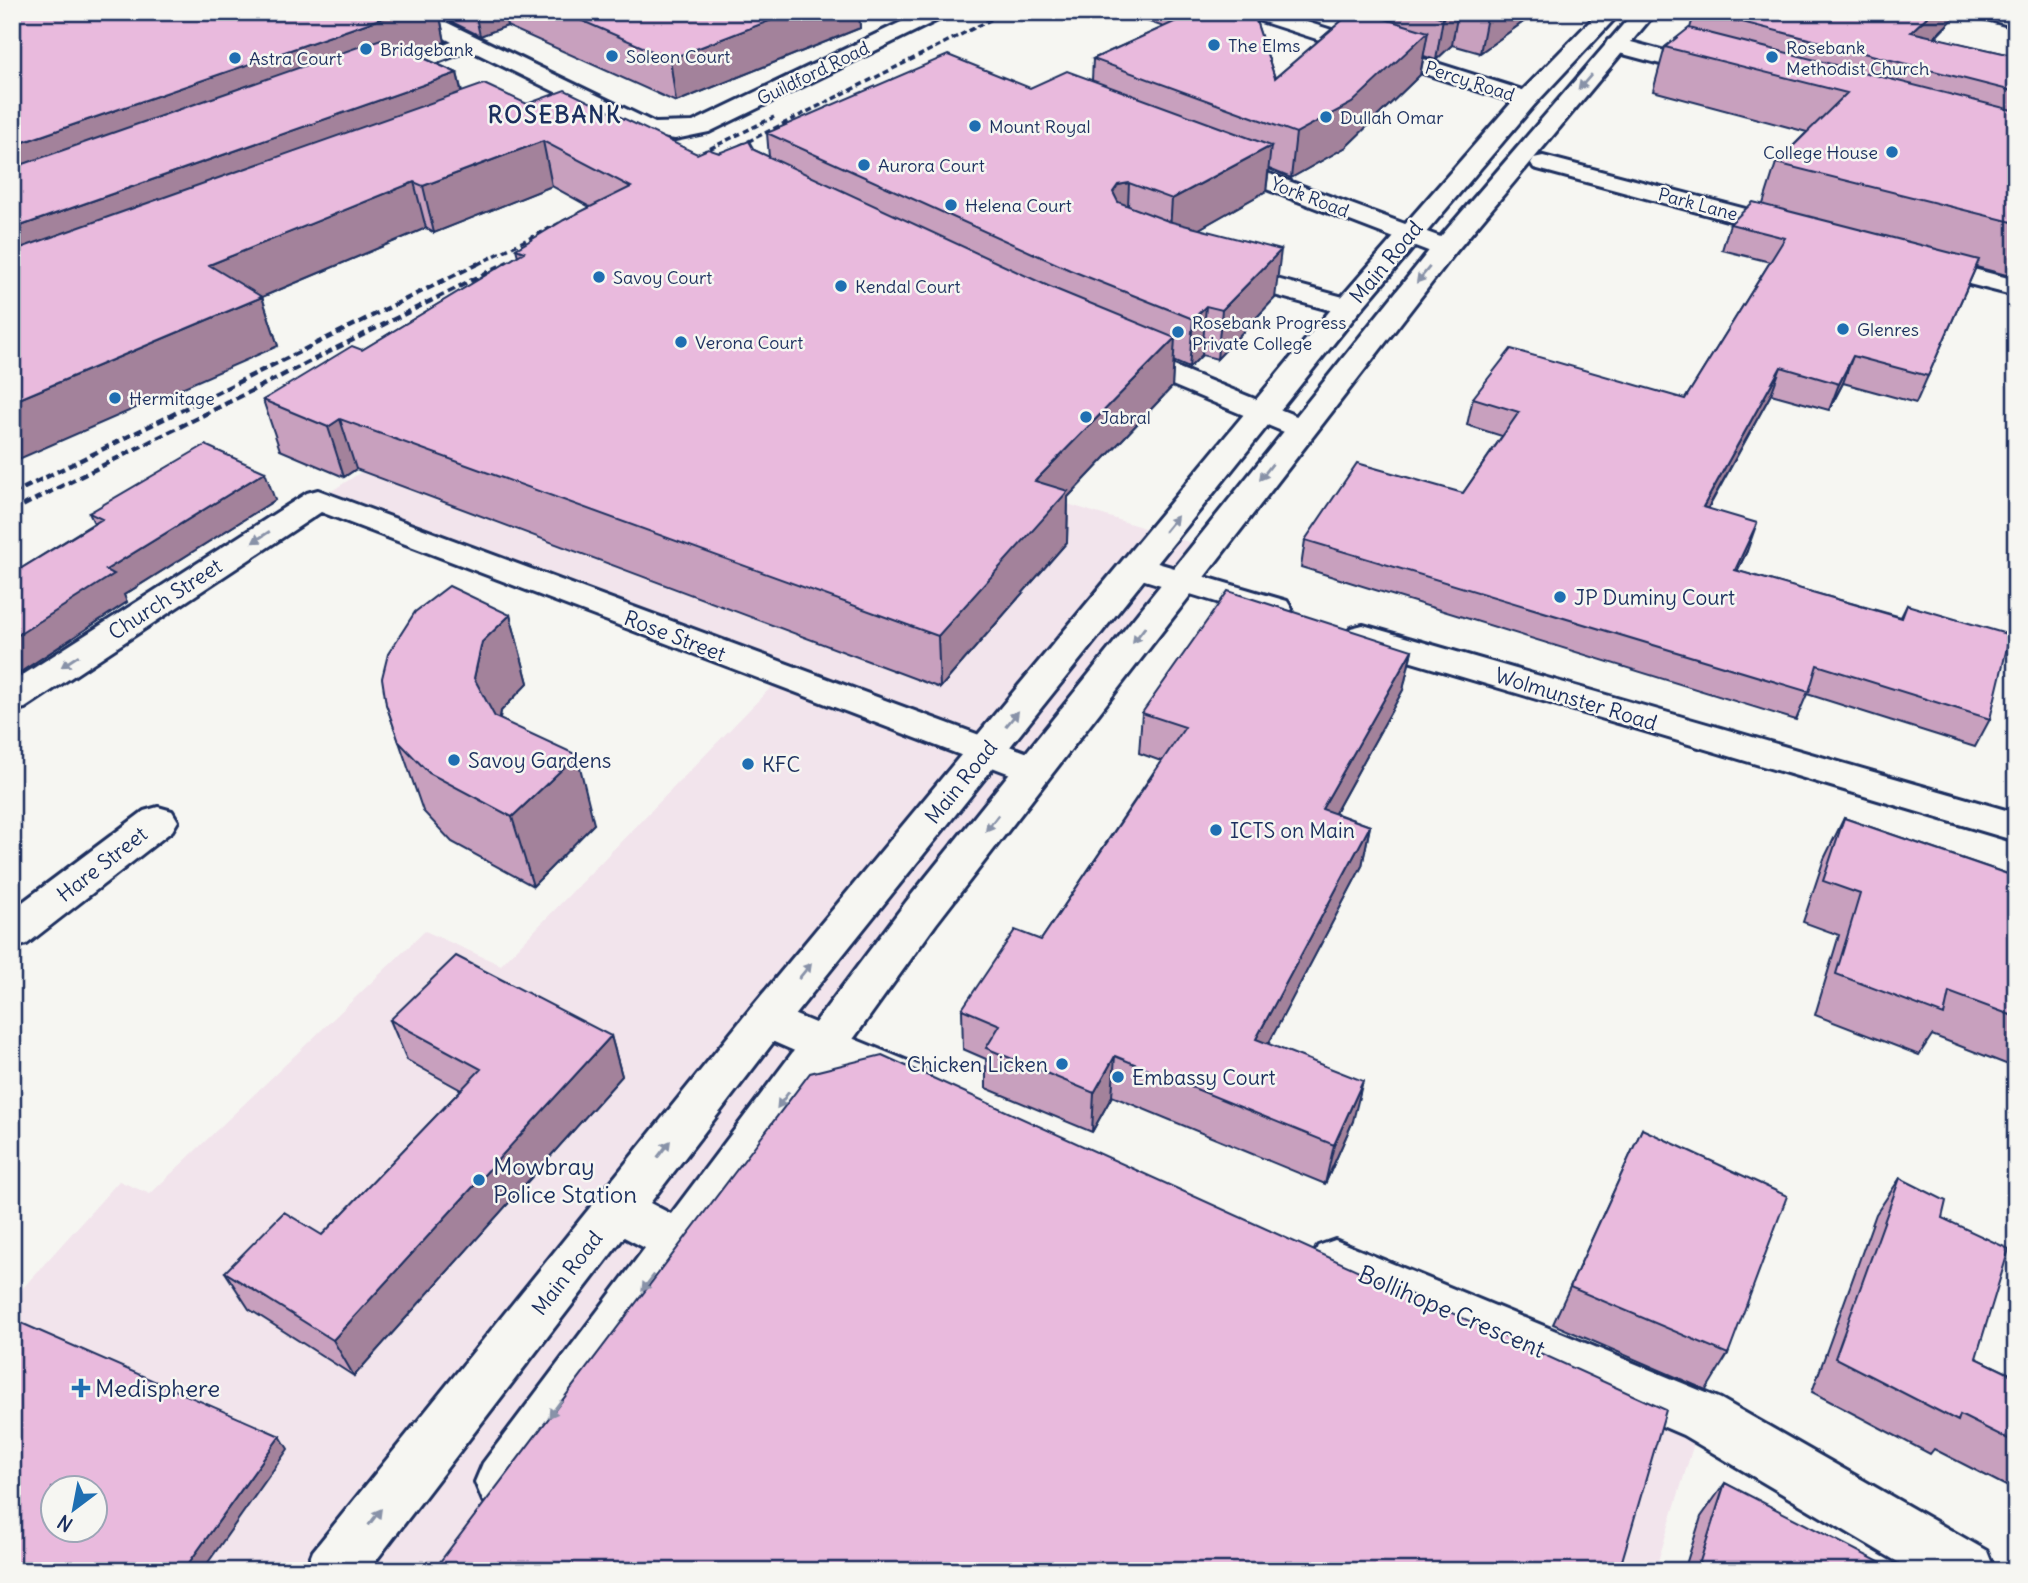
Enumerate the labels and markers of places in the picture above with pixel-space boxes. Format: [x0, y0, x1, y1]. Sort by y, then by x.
place label: The Elms [1228, 34, 1300, 57]
place label: Rosebank Methodist Church [1786, 36, 1929, 80]
marker: The Elms [1206, 37, 1222, 53]
place label: Bridgebank [380, 38, 473, 61]
marker: Bridgebank [358, 41, 374, 57]
place label: Soleon Court [626, 45, 730, 68]
place label: Astra Court [249, 47, 342, 70]
marker: Soleon Court [604, 48, 620, 64]
marker: Rosebank Methodist Church [1764, 49, 1780, 65]
marker: Astra Court [227, 50, 243, 66]
place label: Dullah Omar [1340, 106, 1444, 129]
marker: Dullah Omar [1318, 109, 1334, 125]
place label: Mount Royal [989, 115, 1091, 138]
marker: Mount Royal [967, 118, 983, 134]
place label: College House [1763, 141, 1878, 164]
marker: College House [1884, 144, 1900, 160]
place label: Aurora Court [878, 154, 985, 177]
marker: Aurora Court [856, 157, 872, 173]
place label: Helena Court [965, 194, 1072, 217]
marker: Helena Court [943, 197, 959, 213]
place label: Savoy Court [613, 266, 712, 289]
marker: Savoy Court [591, 269, 607, 285]
place label: Kendal Court [855, 275, 961, 298]
marker: Kendal Court [833, 278, 849, 294]
place label: Rosebank Progress Private College [1192, 311, 1346, 355]
place label: Glenres [1857, 318, 1919, 341]
marker: Glenres [1835, 321, 1851, 337]
marker: Rosebank Progress Private College [1170, 324, 1186, 340]
place label: Verona Court [695, 331, 803, 354]
marker: Verona Court [673, 334, 689, 350]
place label: Hermitage [129, 387, 215, 410]
marker: Hermitage [107, 390, 123, 406]
place label: Jabral [1100, 406, 1151, 429]
marker: Jabral [1078, 409, 1094, 425]
place label: JP Duminy Court [1574, 584, 1735, 611]
marker: JP Duminy Court [1552, 589, 1568, 605]
place label: Savoy Gardens [468, 747, 611, 774]
place label: KFC [762, 751, 801, 778]
marker: Savoy Gardens [446, 752, 462, 768]
marker: KFC [740, 756, 756, 772]
place label: ICTS on Main [1230, 817, 1355, 844]
marker: ICTS on Main [1208, 822, 1224, 838]
place label: Chicken Licken [907, 1051, 1048, 1078]
marker: Chicken Licken [1054, 1056, 1070, 1072]
place label: Embassy Court [1132, 1064, 1276, 1091]
marker: Embassy Court [1110, 1069, 1126, 1085]
place label: Mowbray Police Station [493, 1151, 637, 1209]
marker: Mowbray Police Station [471, 1172, 487, 1188]
place label: Medisphere [95, 1373, 220, 1403]
marker: Medisphere [73, 1380, 89, 1396]

